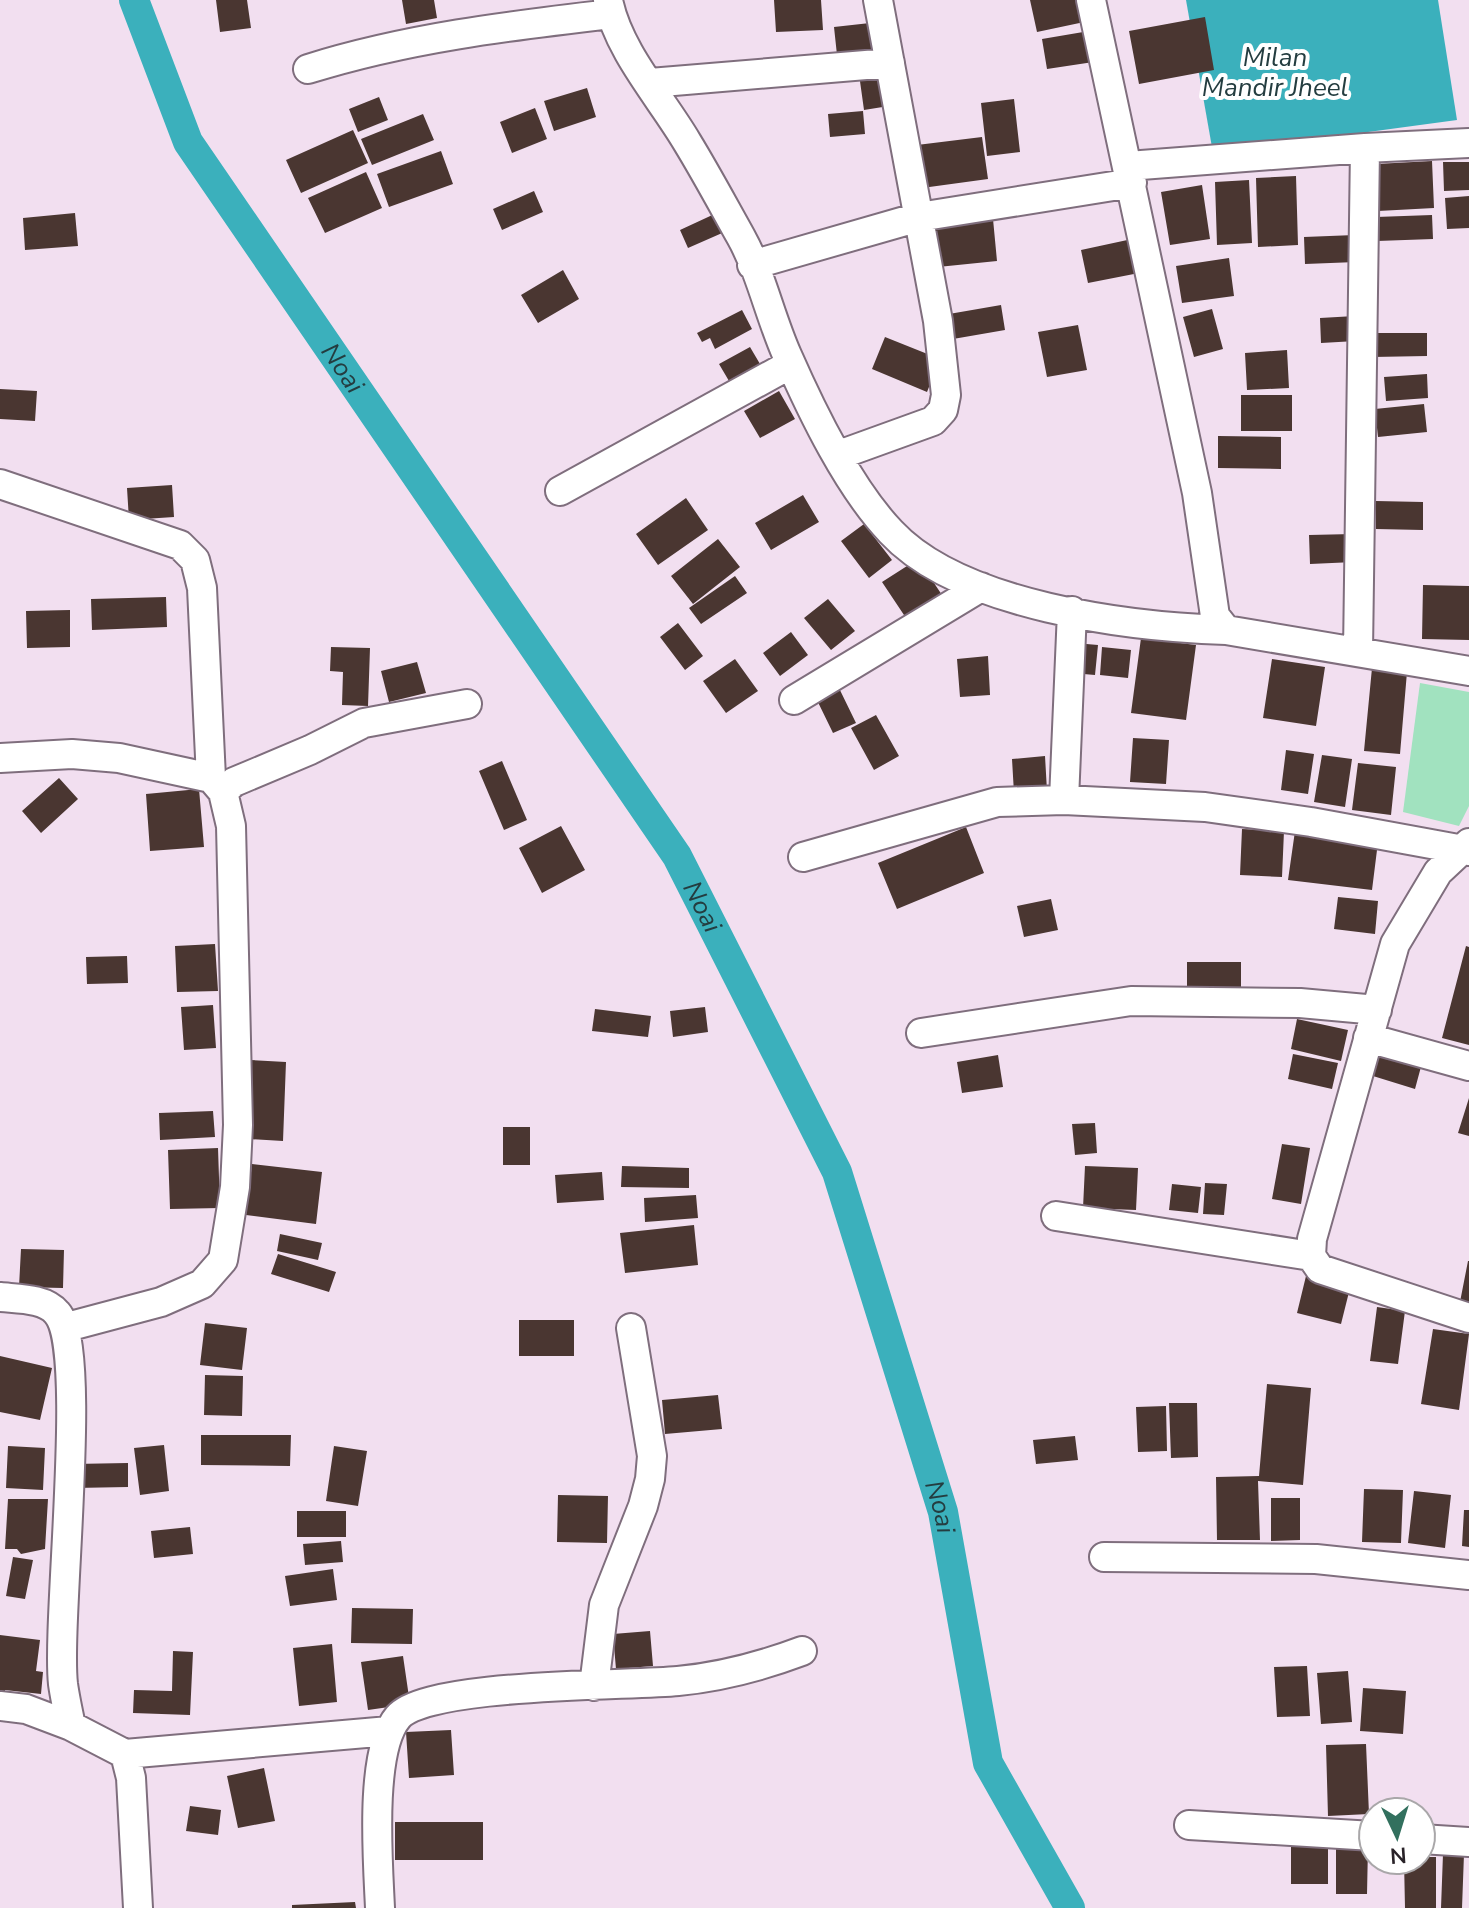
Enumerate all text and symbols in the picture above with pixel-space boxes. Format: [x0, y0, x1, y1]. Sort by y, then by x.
water label: Milan Mandir Jheel [1202, 40, 1348, 105]
water label: Noai [313, 336, 373, 401]
water label: Noai [674, 875, 730, 939]
water label: Noai [916, 1476, 964, 1537]
north arrow [1357, 1796, 1437, 1876]
text: N [1389, 1839, 1408, 1870]

